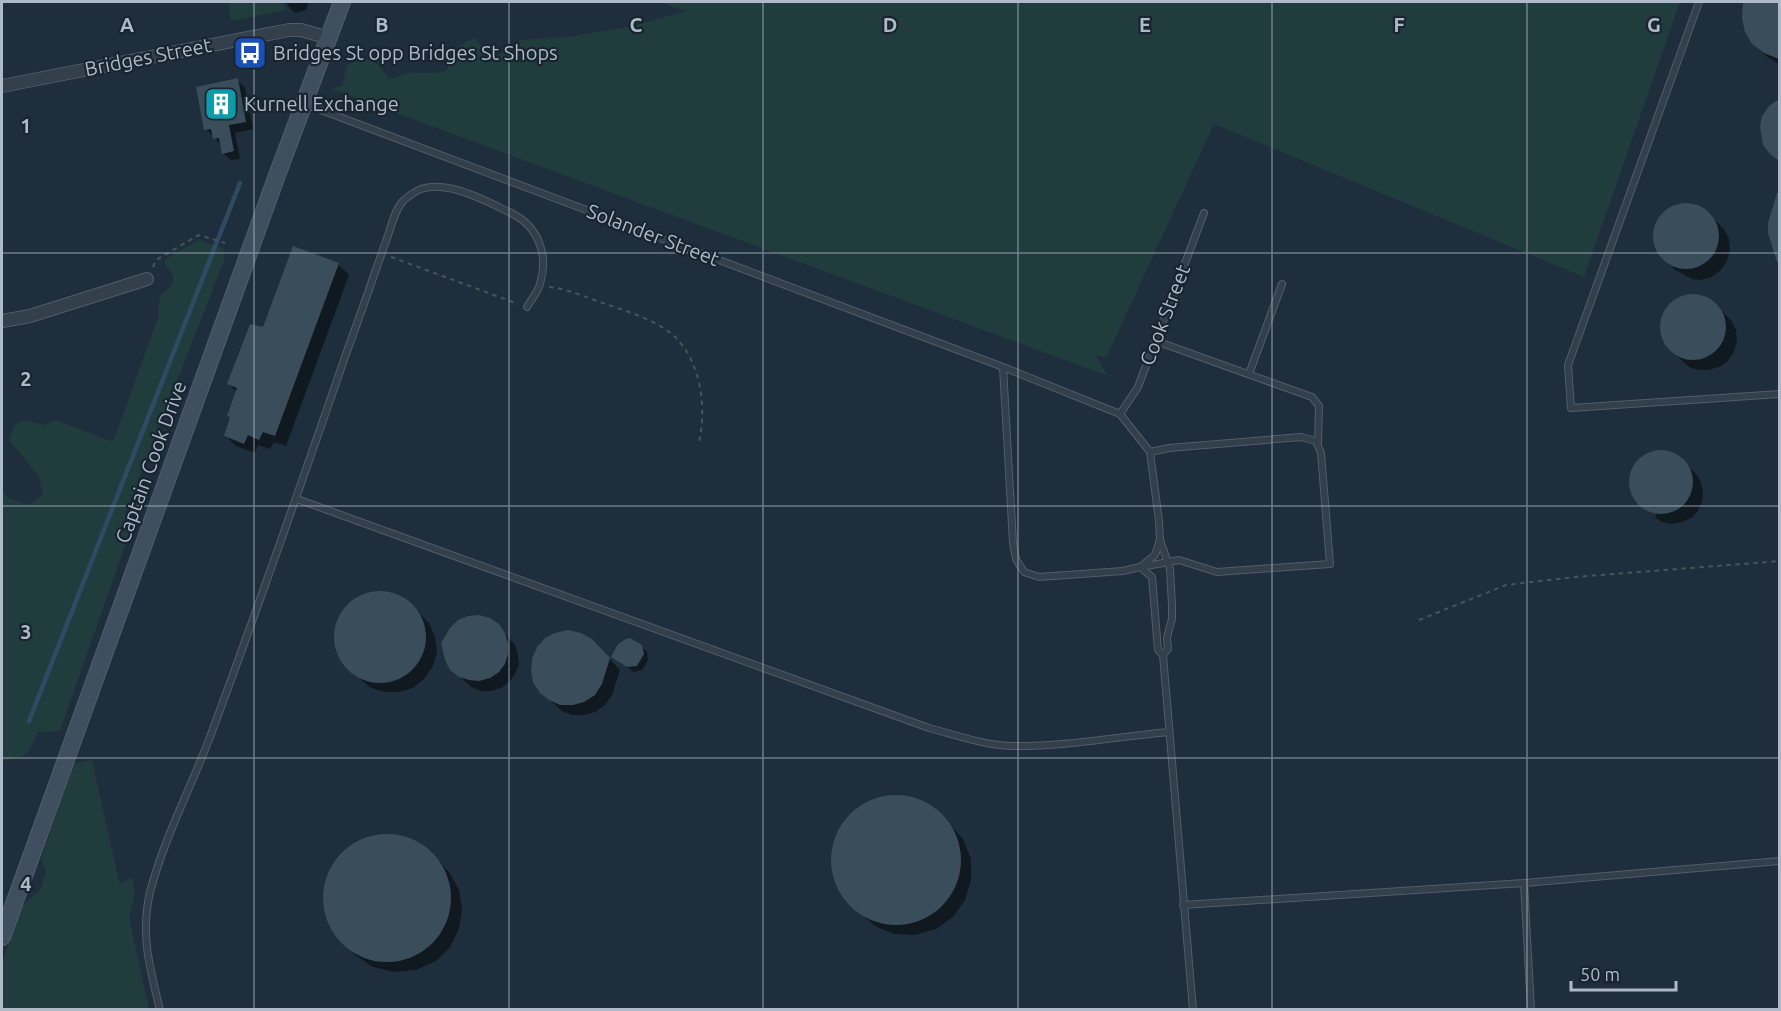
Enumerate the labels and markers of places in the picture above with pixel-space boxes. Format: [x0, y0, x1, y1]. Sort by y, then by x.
bus stop icon: Bridges St opp Bridges St Shops [232, 35, 268, 71]
place label: Bridges St opp Bridges St Shops [273, 41, 558, 64]
building icon: Kurnell Exchange [203, 86, 239, 122]
place label: Kurnell Exchange [244, 92, 399, 115]

